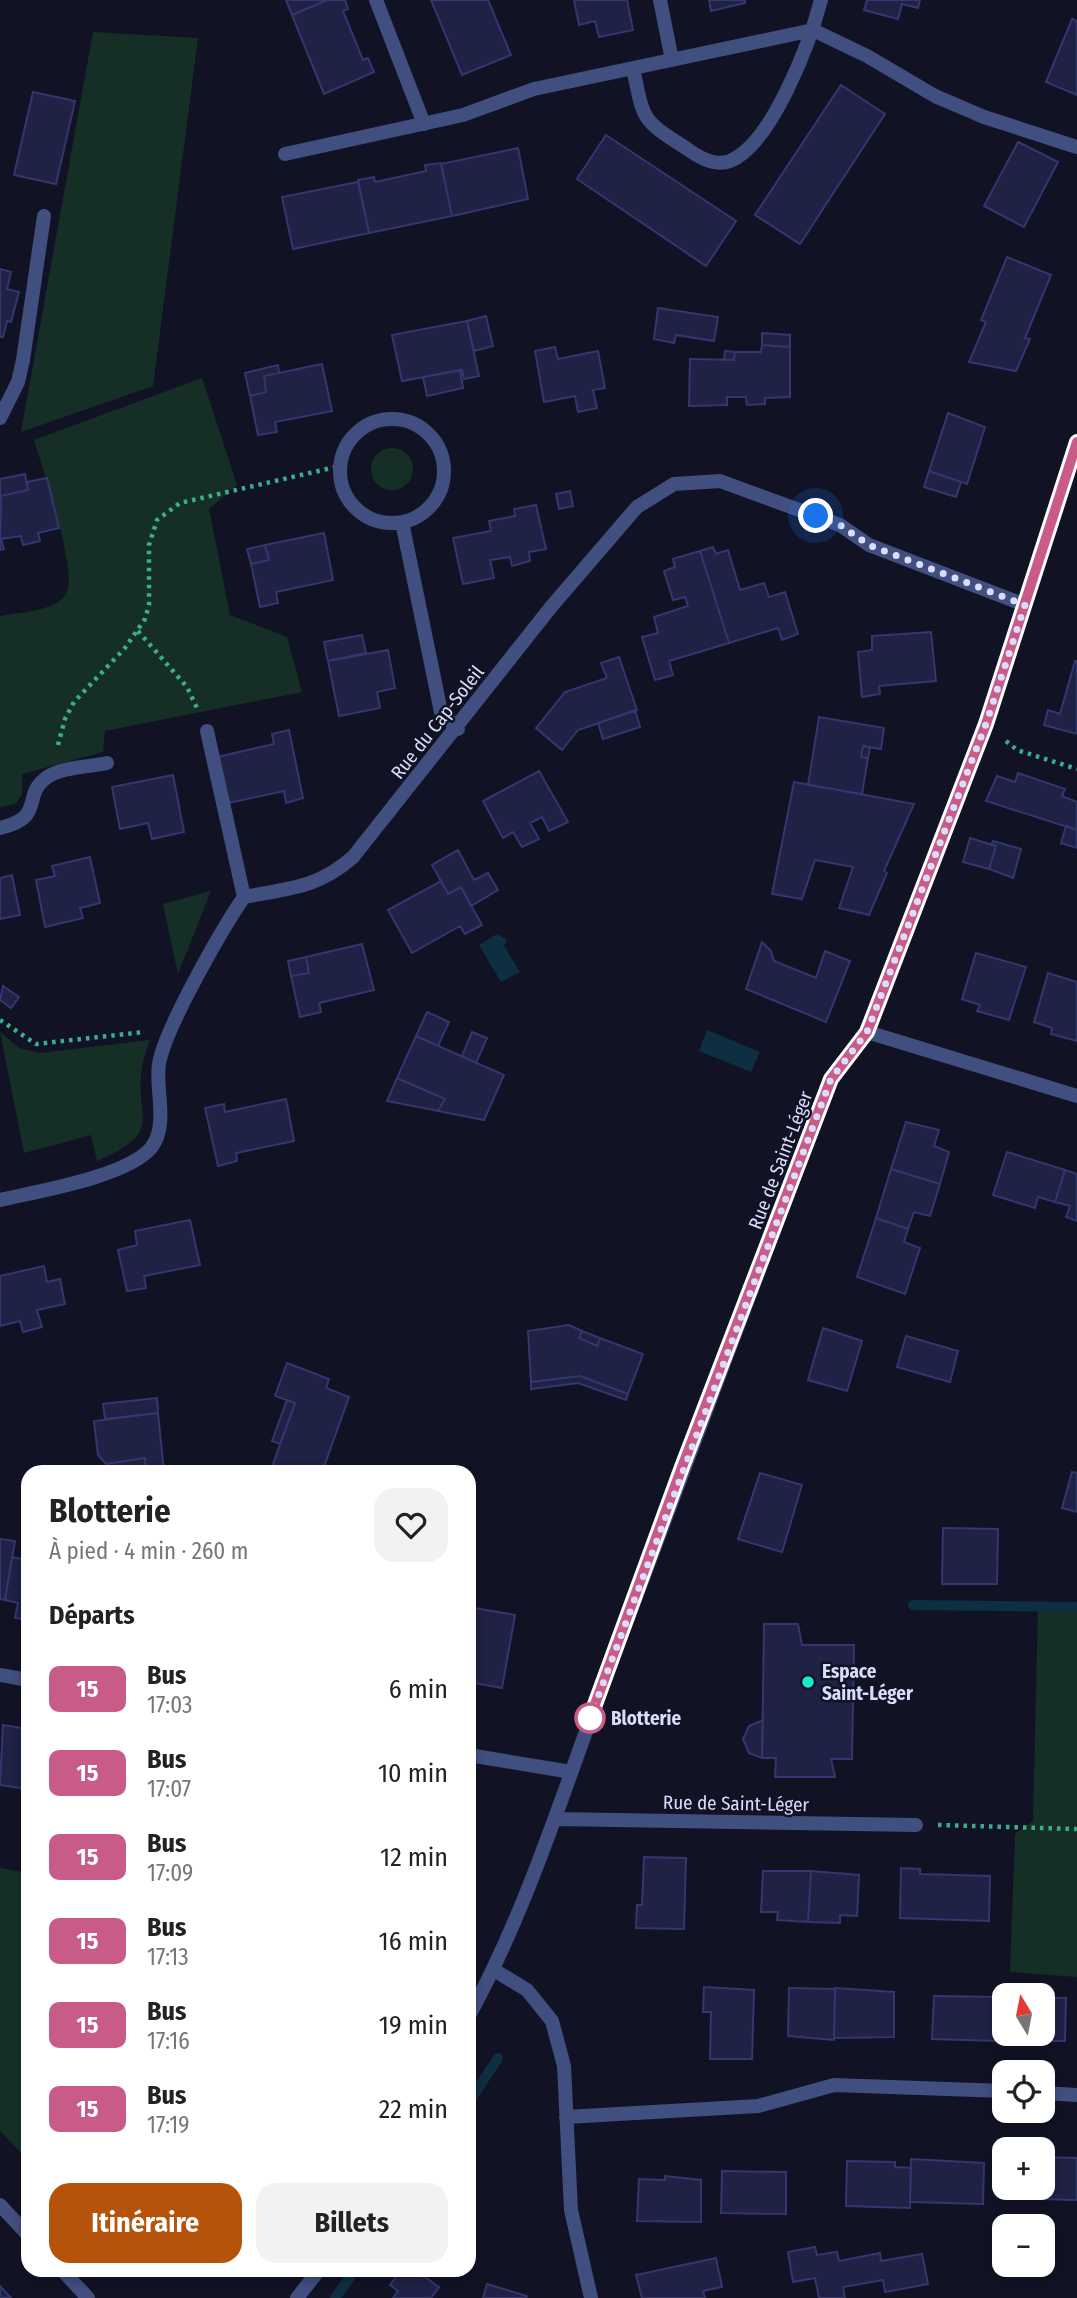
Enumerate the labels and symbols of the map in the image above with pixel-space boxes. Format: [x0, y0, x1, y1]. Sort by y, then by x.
your location [798, 498, 833, 533]
street label: Rue du Cap-Soleil [386, 661, 489, 784]
street label: Rue de Saint-Léger [744, 1087, 818, 1233]
place label: Espace Saint-Léger [822, 1660, 914, 1705]
marker: Espace Saint-Léger [800, 1674, 816, 1690]
marker: Blotterie [575, 1703, 605, 1733]
place label: Blotterie [611, 1707, 681, 1730]
street label: Rue de Saint-Léger [663, 1791, 810, 1816]
north arrow [992, 1983, 1055, 2046]

